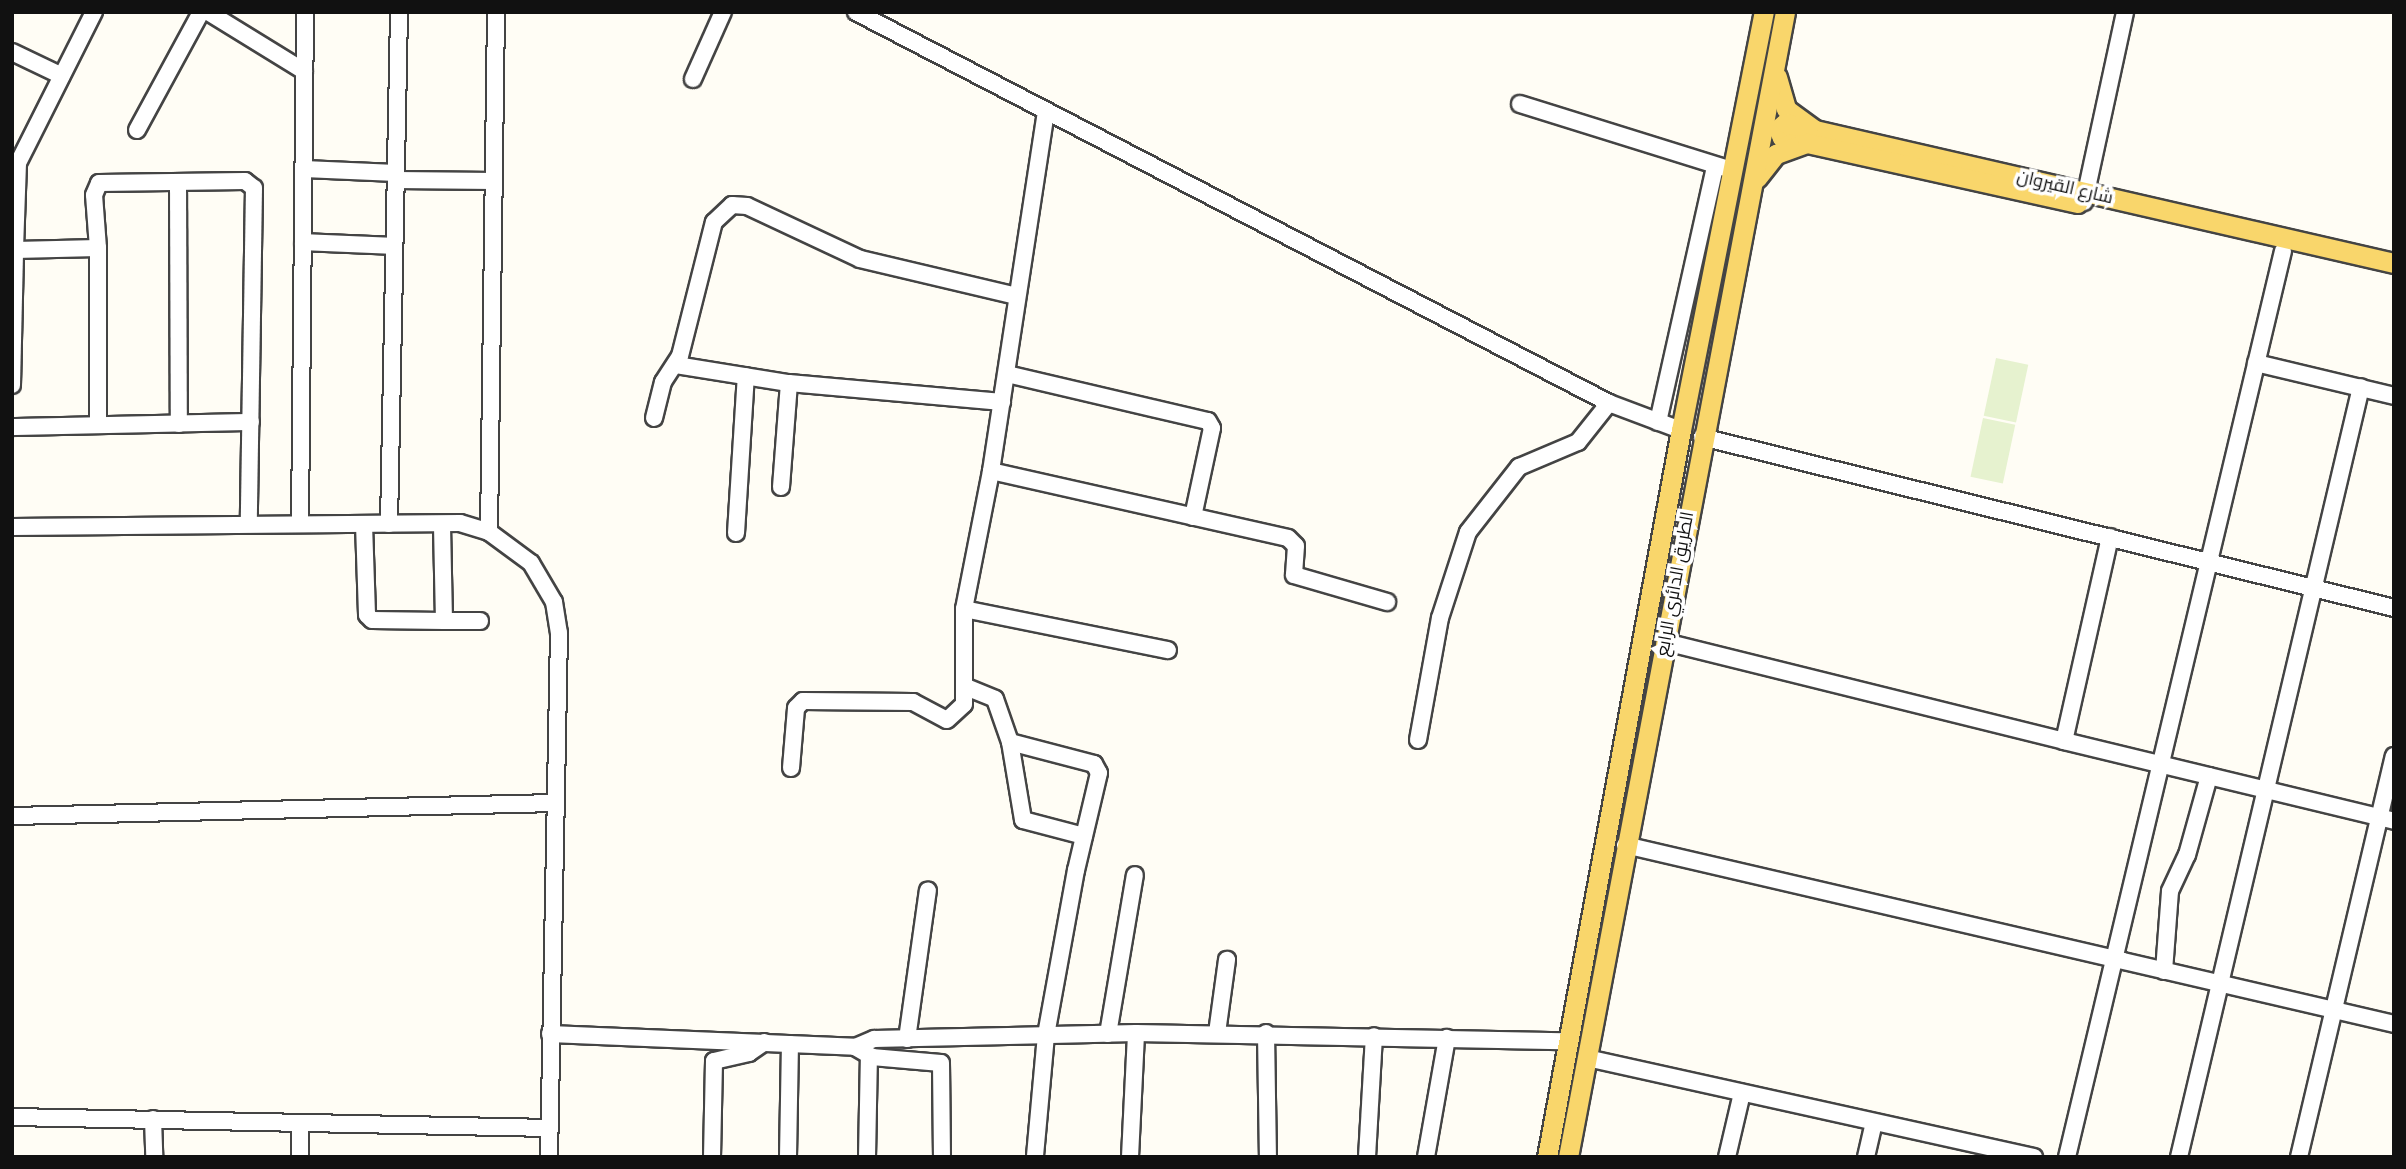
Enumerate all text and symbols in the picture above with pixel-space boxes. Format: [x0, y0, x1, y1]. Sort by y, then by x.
street label: شارع القيروان [2015, 165, 2115, 209]
street label: الطريق الدائري الرابع [1652, 510, 1698, 658]

